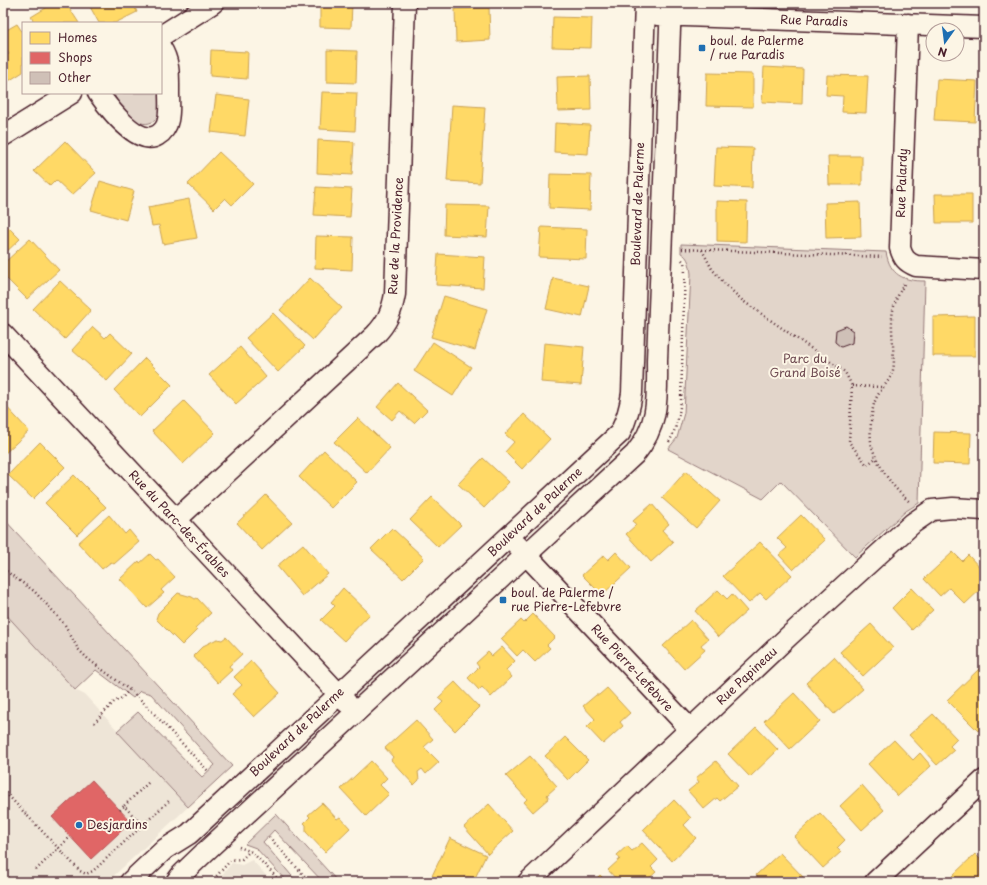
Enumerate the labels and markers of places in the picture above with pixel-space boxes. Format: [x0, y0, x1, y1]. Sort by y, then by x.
place label: boul. de Palerme / rue Paradis [710, 31, 804, 63]
marker: boul. de Palerme / rue Paradis [697, 43, 707, 53]
place label: boul. de Palerme / rue Pierre-Lefebvre [511, 583, 621, 615]
marker: boul. de Palerme / rue Pierre-Lefebvre [498, 595, 508, 605]
place label: Desjardins [87, 815, 148, 833]
marker: Desjardins [74, 820, 84, 830]

